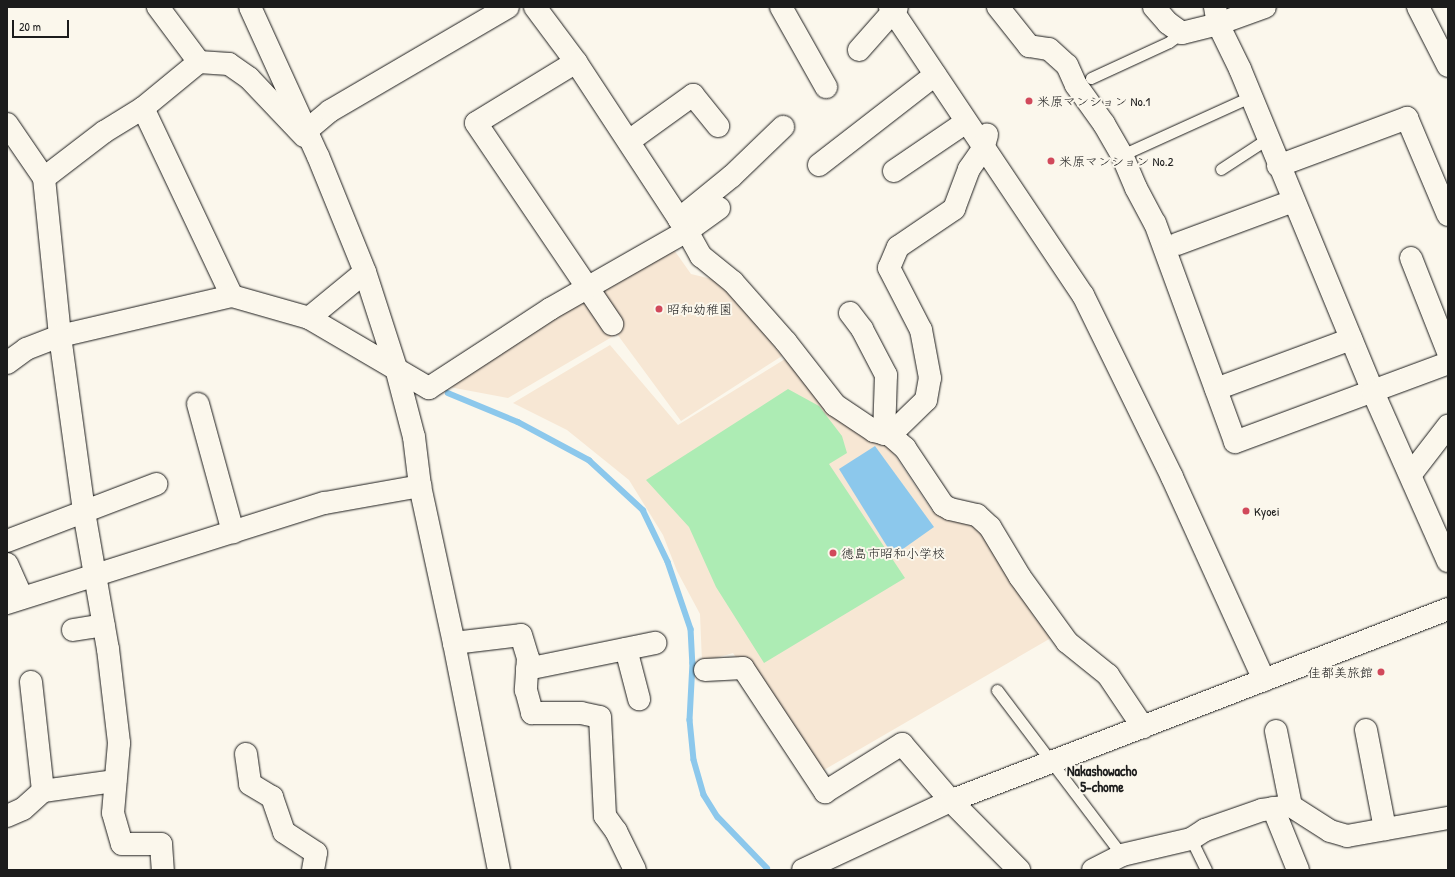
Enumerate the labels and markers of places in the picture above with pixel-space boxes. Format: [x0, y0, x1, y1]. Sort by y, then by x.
place label: 米原マンション No.1 [1037, 93, 1151, 109]
marker: 米原マンション No.1 [1024, 96, 1034, 106]
place label: 米原マンション No.2 [1059, 153, 1174, 169]
marker: 米原マンション No.2 [1046, 156, 1056, 166]
place label: 昭和幼稚園 [667, 301, 732, 317]
marker: 昭和幼稚園 [654, 304, 664, 314]
place label: Kyoei [1254, 503, 1280, 519]
marker: Kyoei [1241, 506, 1251, 516]
place label: 徳島市昭和小学校 [841, 545, 945, 561]
marker: 徳島市昭和小学校 [828, 548, 838, 558]
place label: 佳都美旅館 [1308, 664, 1373, 680]
marker: 佳都美旅館 [1376, 667, 1386, 677]

